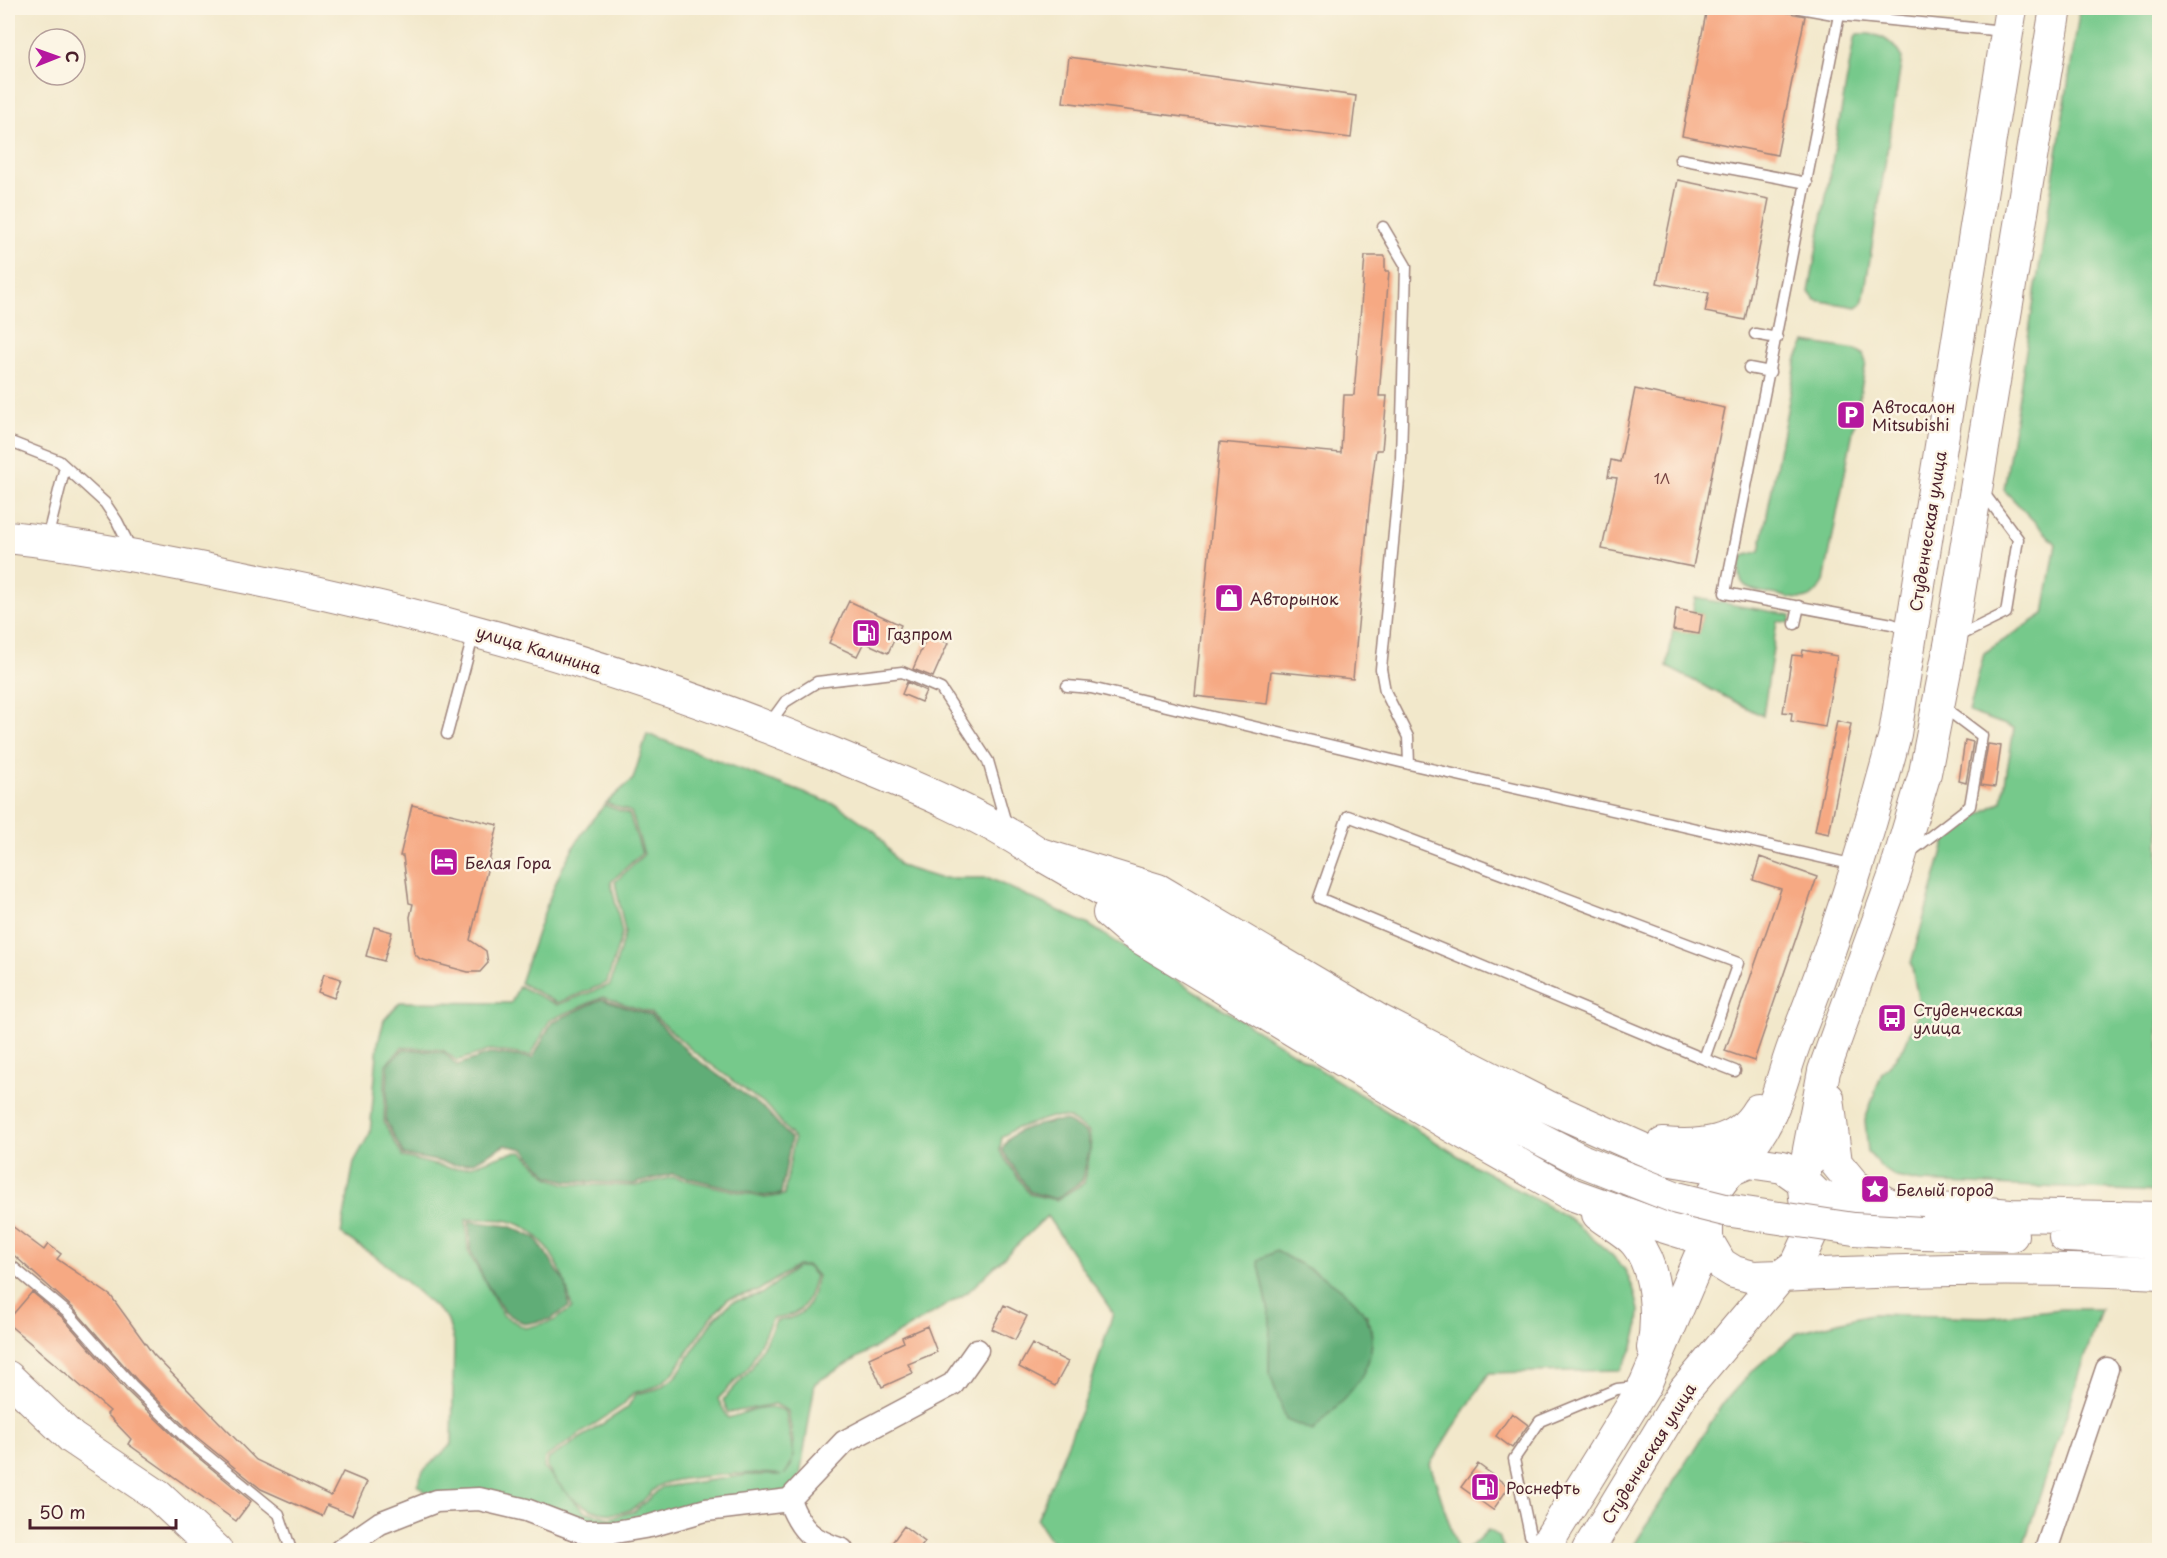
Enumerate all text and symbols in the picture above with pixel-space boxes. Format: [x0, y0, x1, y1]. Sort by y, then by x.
north arrow [27, 27, 87, 87]
text: С [61, 50, 85, 63]
place label: Автосалон Mitsubishi [1872, 394, 1955, 436]
parking icon: Автосалон Mitsubishi [1835, 399, 1867, 431]
street label: Студенческая улица [1902, 449, 1952, 613]
house number: 1Л [1654, 468, 1670, 489]
shop icon: Авторынок [1213, 582, 1245, 614]
place label: Авторынок [1250, 586, 1339, 610]
fuel station icon: Газпром [850, 617, 882, 649]
street label: улица Калинина [474, 619, 604, 679]
place label: Газпром [887, 621, 953, 645]
hotel icon: Белая Гора [428, 846, 460, 878]
place label: Белая Гора [465, 850, 551, 874]
place label: Студенческая улица [1913, 997, 2023, 1039]
bus stop icon: Студенческая улица [1876, 1002, 1908, 1034]
place icon: Белый город [1859, 1173, 1891, 1205]
place label: Белый город [1896, 1177, 1994, 1201]
street label: Студенческая улица [1595, 1378, 1701, 1528]
fuel station icon: Роснефть [1469, 1471, 1501, 1503]
place label: Роснефть [1506, 1475, 1580, 1499]
scale bar [30, 1492, 176, 1530]
text: 50 m [39, 1498, 86, 1525]

